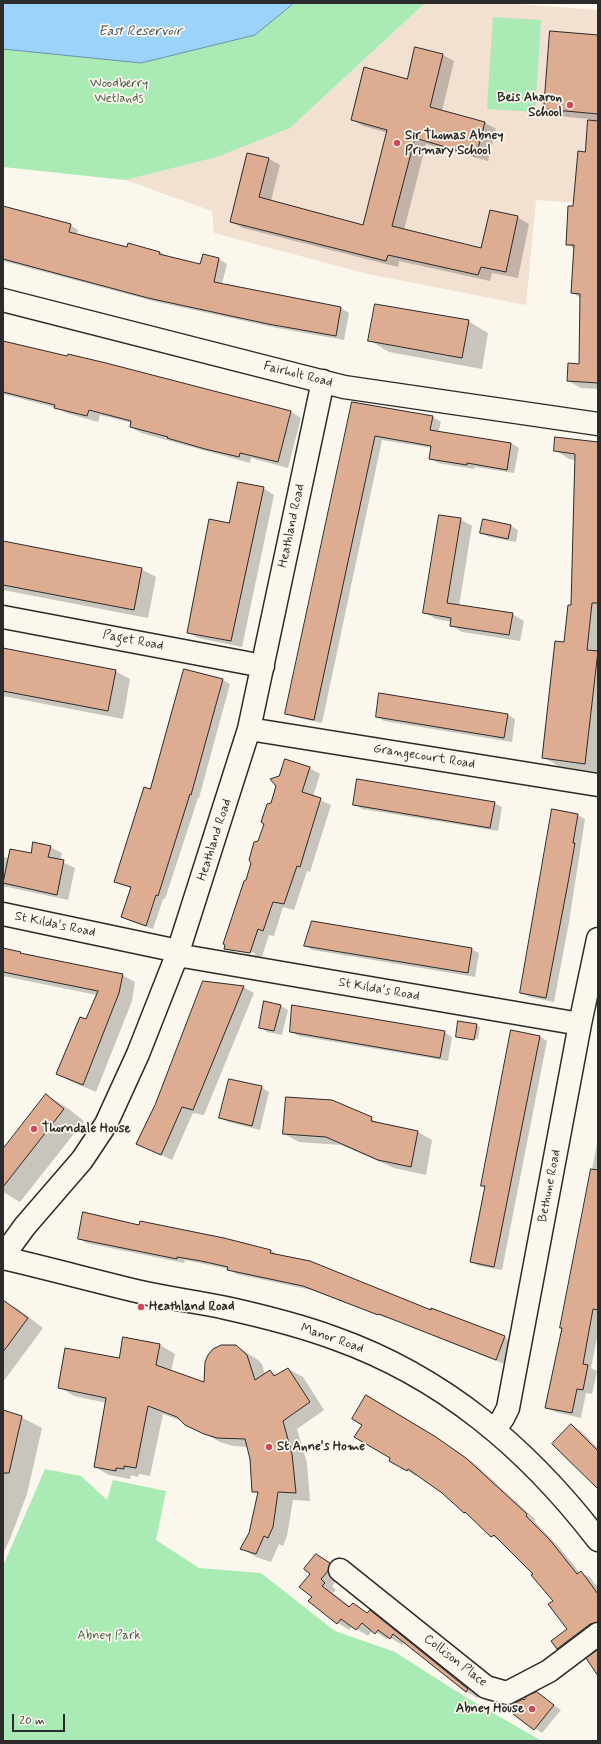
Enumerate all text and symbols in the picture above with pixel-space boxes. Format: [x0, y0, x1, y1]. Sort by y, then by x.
water label: East Reservoir [98, 24, 182, 40]
park label: Woodberry Wetlands [90, 76, 148, 107]
place label: Beis Aharon School [497, 90, 562, 121]
marker: Beis Aharon School [565, 100, 575, 110]
place label: Sir Thomas Abney Primary School [405, 128, 503, 159]
marker: Sir Thomas Abney Primary School [392, 138, 402, 148]
street label: Fairholt Road [262, 359, 334, 391]
street label: Heathland Road [275, 483, 309, 569]
street label: Paget Road [101, 627, 165, 655]
street label: Grangecourt Road [372, 741, 476, 773]
street label: Heathland Road [194, 797, 236, 883]
street label: St Kilda's Road [13, 909, 97, 941]
street label: St Kilda's Road [337, 975, 421, 1005]
place label: Thorndale House [42, 1121, 131, 1137]
marker: Thorndale House [29, 1124, 39, 1134]
street label: Bethune Road [535, 1148, 565, 1224]
place label: Heathland Road [149, 1299, 234, 1315]
marker: Heathland Road [136, 1302, 146, 1312]
street label: Manor Road [298, 1321, 366, 1357]
place label: St Anne's Home [277, 1439, 365, 1455]
marker: St Anne's Home [264, 1442, 274, 1452]
park label: Abney Park [77, 1628, 141, 1644]
street label: Collison Place [420, 1631, 490, 1691]
place label: Abney House [456, 1701, 524, 1717]
marker: Abney House [527, 1704, 537, 1714]
scale bar [14, 1706, 67, 1732]
text: 20 m [19, 1713, 45, 1729]

